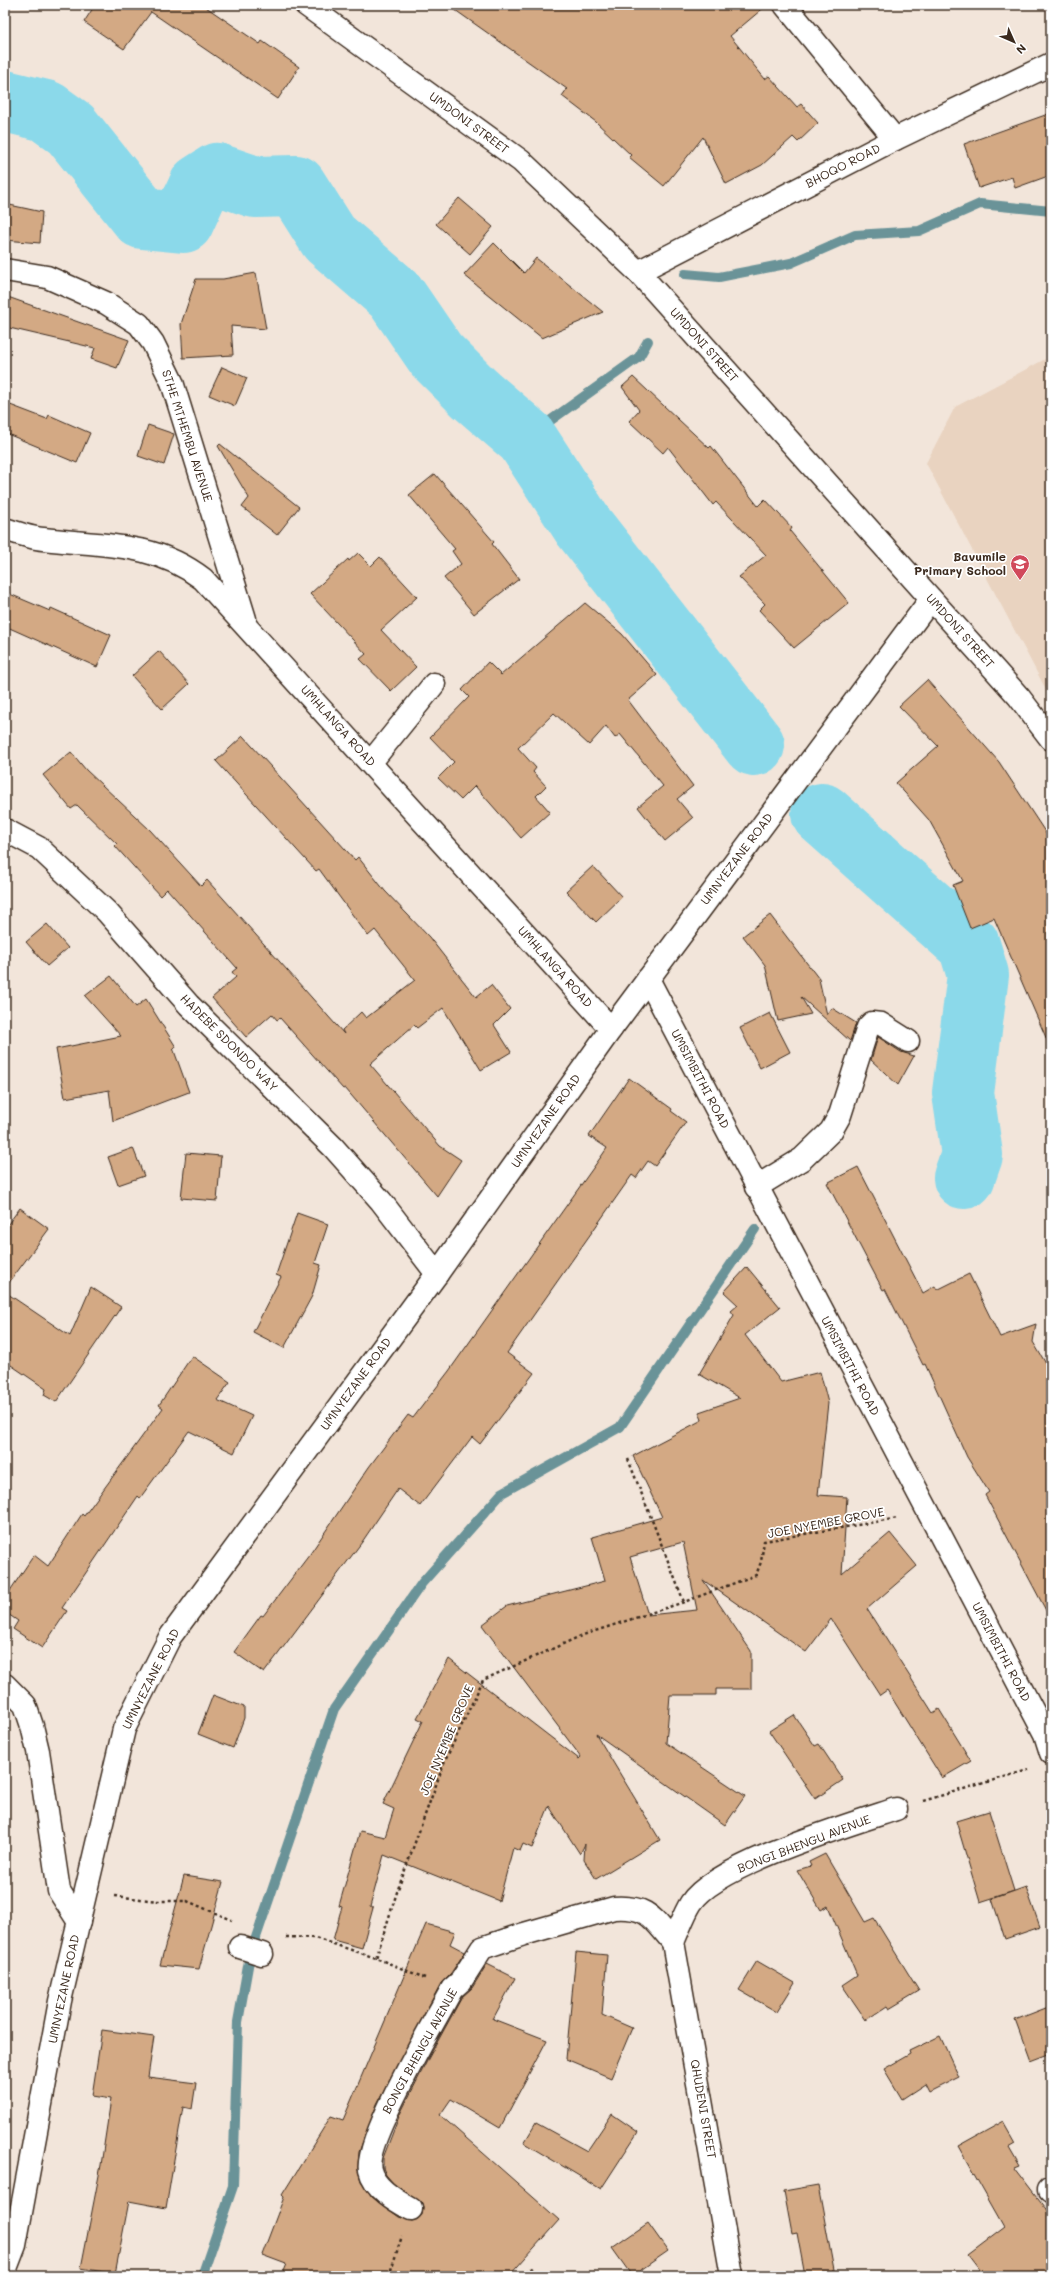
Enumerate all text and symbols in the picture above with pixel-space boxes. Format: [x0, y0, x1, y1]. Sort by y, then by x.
north arrow [994, 22, 1034, 62]
text: N [1013, 41, 1030, 58]
street label: UMDONI STREET [427, 88, 513, 157]
street label: BHOQO ROAD [802, 139, 883, 191]
street label: UMDONI STREET [667, 304, 743, 385]
street label: STHE MTHEMBU AVENUE [159, 368, 217, 504]
place label: Bavumile Primary School [914, 548, 1006, 578]
school or university icon: Bavumile Primary School [1009, 553, 1031, 581]
street label: UMDONI STREET [923, 590, 999, 671]
street label: UMHLANGA ROAD [298, 681, 380, 769]
street label: UMNYEZANE ROAD [696, 809, 776, 907]
street label: UMHLANGA ROAD [515, 922, 597, 1010]
street label: HADEBE SDONDO WAY [177, 990, 282, 1095]
street label: UMSIMBITHI ROAD [668, 1026, 734, 1131]
street label: UMNYEZANE ROAD [507, 1070, 584, 1170]
street label: UMSIMBITHI ROAD [818, 1313, 884, 1418]
street label: UMNYEZANE ROAD [316, 1334, 394, 1433]
street label: JOE NYEMBE GROVE [766, 1503, 886, 1541]
street label: UMSIMBITHI ROAD [969, 1599, 1035, 1704]
street label: UMNYEZANE ROAD [118, 1626, 182, 1732]
street label: JOE NYEMBE GROVE [416, 1682, 477, 1797]
street label: BONGI BHENGU AVENUE [735, 1810, 872, 1876]
street label: UMNYEZANE ROAD [44, 1933, 82, 2045]
street label: BONGI BHENGU AVENUE [378, 1985, 460, 2116]
street label: QHUDENI STREET [687, 2058, 721, 2160]

